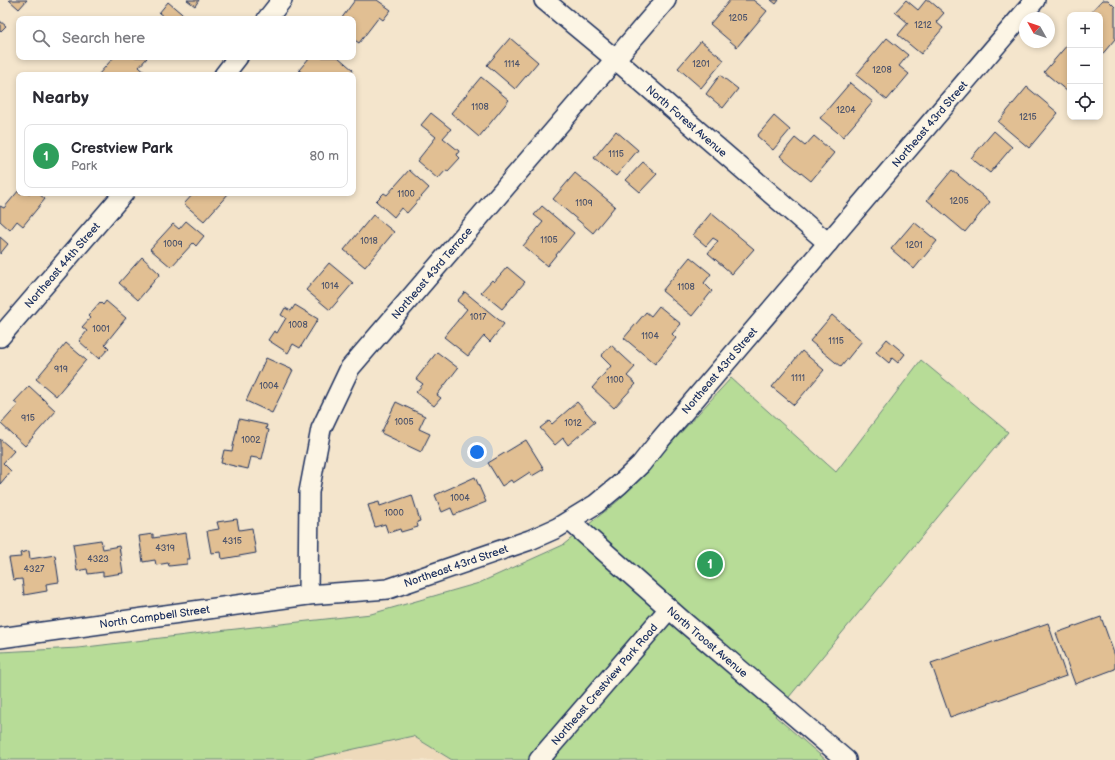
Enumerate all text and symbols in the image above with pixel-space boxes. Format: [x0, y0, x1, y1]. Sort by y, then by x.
north arrow [1019, 12, 1055, 48]
map controls [1067, 12, 1103, 120]
button: + [1067, 12, 1103, 48]
house number: 1205 [728, 13, 748, 24]
search box [16, 16, 356, 60]
house number: 1212 [914, 20, 932, 31]
icon: search [30, 27, 52, 49]
text: Search here [62, 29, 145, 48]
button: − [1067, 48, 1103, 84]
house number: 1114 [504, 59, 520, 70]
house number: 1201 [692, 59, 710, 70]
house number: 1208 [872, 65, 892, 76]
street label: Northeast 43rd Street [889, 78, 970, 170]
street label: North Forest Avenue [644, 82, 730, 160]
button: locate [1067, 84, 1103, 120]
text: Nearby [32, 88, 89, 108]
house number: 1108 [471, 102, 489, 113]
house number: 1204 [836, 105, 856, 116]
house number: 1215 [1019, 112, 1037, 123]
text: Crestview Park [71, 139, 173, 158]
text: 1 [43, 148, 49, 164]
text: 80 m [310, 148, 339, 164]
house number: 1115 [608, 149, 624, 160]
text: Park [71, 158, 97, 174]
house number: 1100 [397, 189, 415, 200]
house number: 1205 [949, 196, 969, 207]
house number: 1109 [575, 198, 593, 209]
street label: Northeast 44th Street [22, 219, 103, 310]
street label: Northeast 43rd Terrace [389, 224, 475, 322]
house number: 1105 [540, 235, 558, 246]
house number: 1018 [360, 236, 378, 247]
house number: 1009 [163, 239, 183, 250]
house number: 1201 [905, 240, 923, 251]
house number: 1014 [321, 281, 339, 292]
house number: 1108 [677, 282, 695, 293]
house number: 1017 [470, 312, 487, 323]
house number: 1008 [288, 320, 308, 331]
house number: 1001 [92, 324, 110, 335]
street label: Northeast 43rd Street [679, 324, 760, 416]
house number: 1104 [641, 331, 659, 342]
house number: 1115 [828, 336, 844, 347]
house number: 919 [54, 364, 68, 375]
house number: 1111 [791, 373, 805, 384]
house number: 1100 [606, 375, 624, 386]
house number: 1004 [259, 381, 279, 392]
house number: 915 [21, 413, 35, 424]
house number: 1005 [394, 417, 414, 428]
house number: 1012 [564, 418, 582, 429]
house number: 1002 [241, 435, 261, 446]
your location [467, 442, 487, 462]
house number: 1004 [450, 493, 470, 504]
house number: 1000 [384, 508, 404, 519]
house number: 4315 [222, 536, 242, 547]
street label: Northeast 43rd Street [402, 541, 510, 590]
house number: 4319 [155, 543, 175, 554]
pin: 1 [697, 549, 723, 579]
house number: 4323 [87, 554, 109, 565]
house number: 4327 [24, 564, 45, 575]
street label: North Campbell Street [98, 602, 211, 631]
street label: North Troost Avenue [665, 604, 751, 680]
street label: Northeast Crestview Park Road [548, 621, 660, 748]

